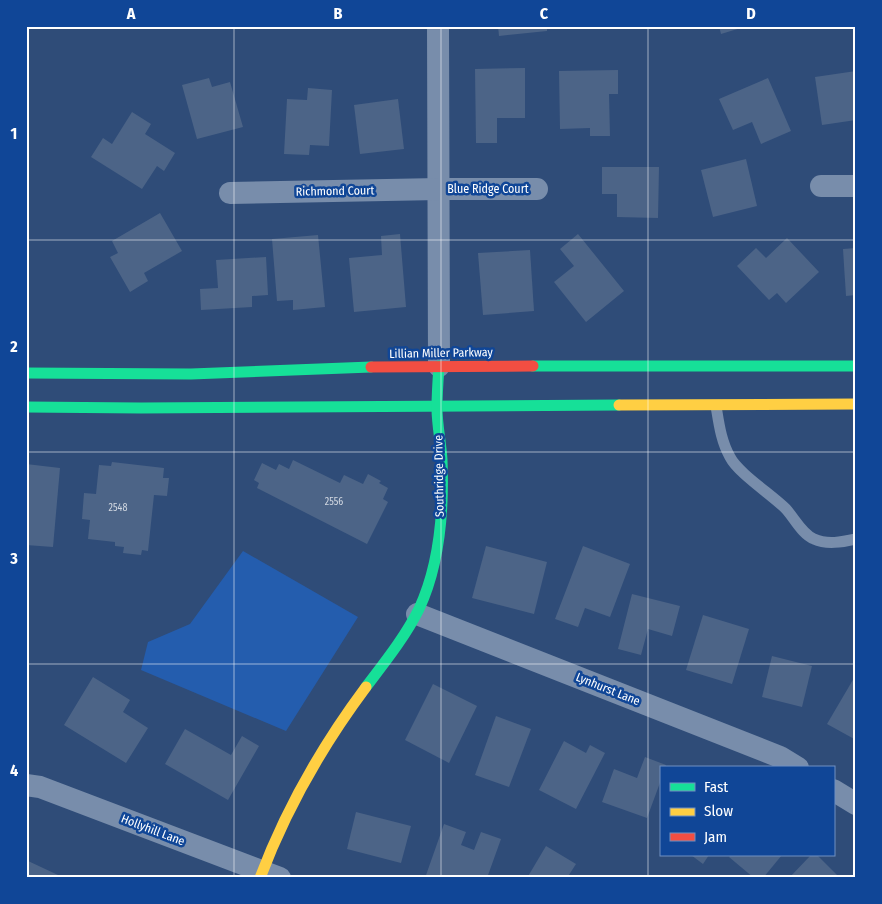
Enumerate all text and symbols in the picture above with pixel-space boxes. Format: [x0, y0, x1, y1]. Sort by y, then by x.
text: A [126, 4, 136, 23]
text: B [334, 4, 343, 23]
text: C [540, 4, 549, 23]
text: D [746, 4, 756, 23]
text: 1 [11, 124, 17, 143]
street label: Blue Ridge Court [447, 182, 529, 196]
street label: Richmond Court [296, 183, 375, 199]
text: 2 [9, 337, 18, 356]
street label: Lillian Miller Parkway [389, 345, 494, 361]
street label: Southridge Drive [431, 435, 447, 517]
house number: 2556 [325, 496, 343, 508]
house number: 2548 [109, 502, 127, 514]
text: 3 [9, 549, 18, 568]
street label: Lynhurst Lane [574, 670, 642, 708]
text: 4 [10, 761, 18, 780]
legend [660, 766, 834, 856]
text: Fast [704, 778, 728, 796]
text: Slow [704, 802, 733, 820]
street label: Hollyhill Lane [119, 811, 187, 849]
text: Jam [704, 828, 727, 846]

